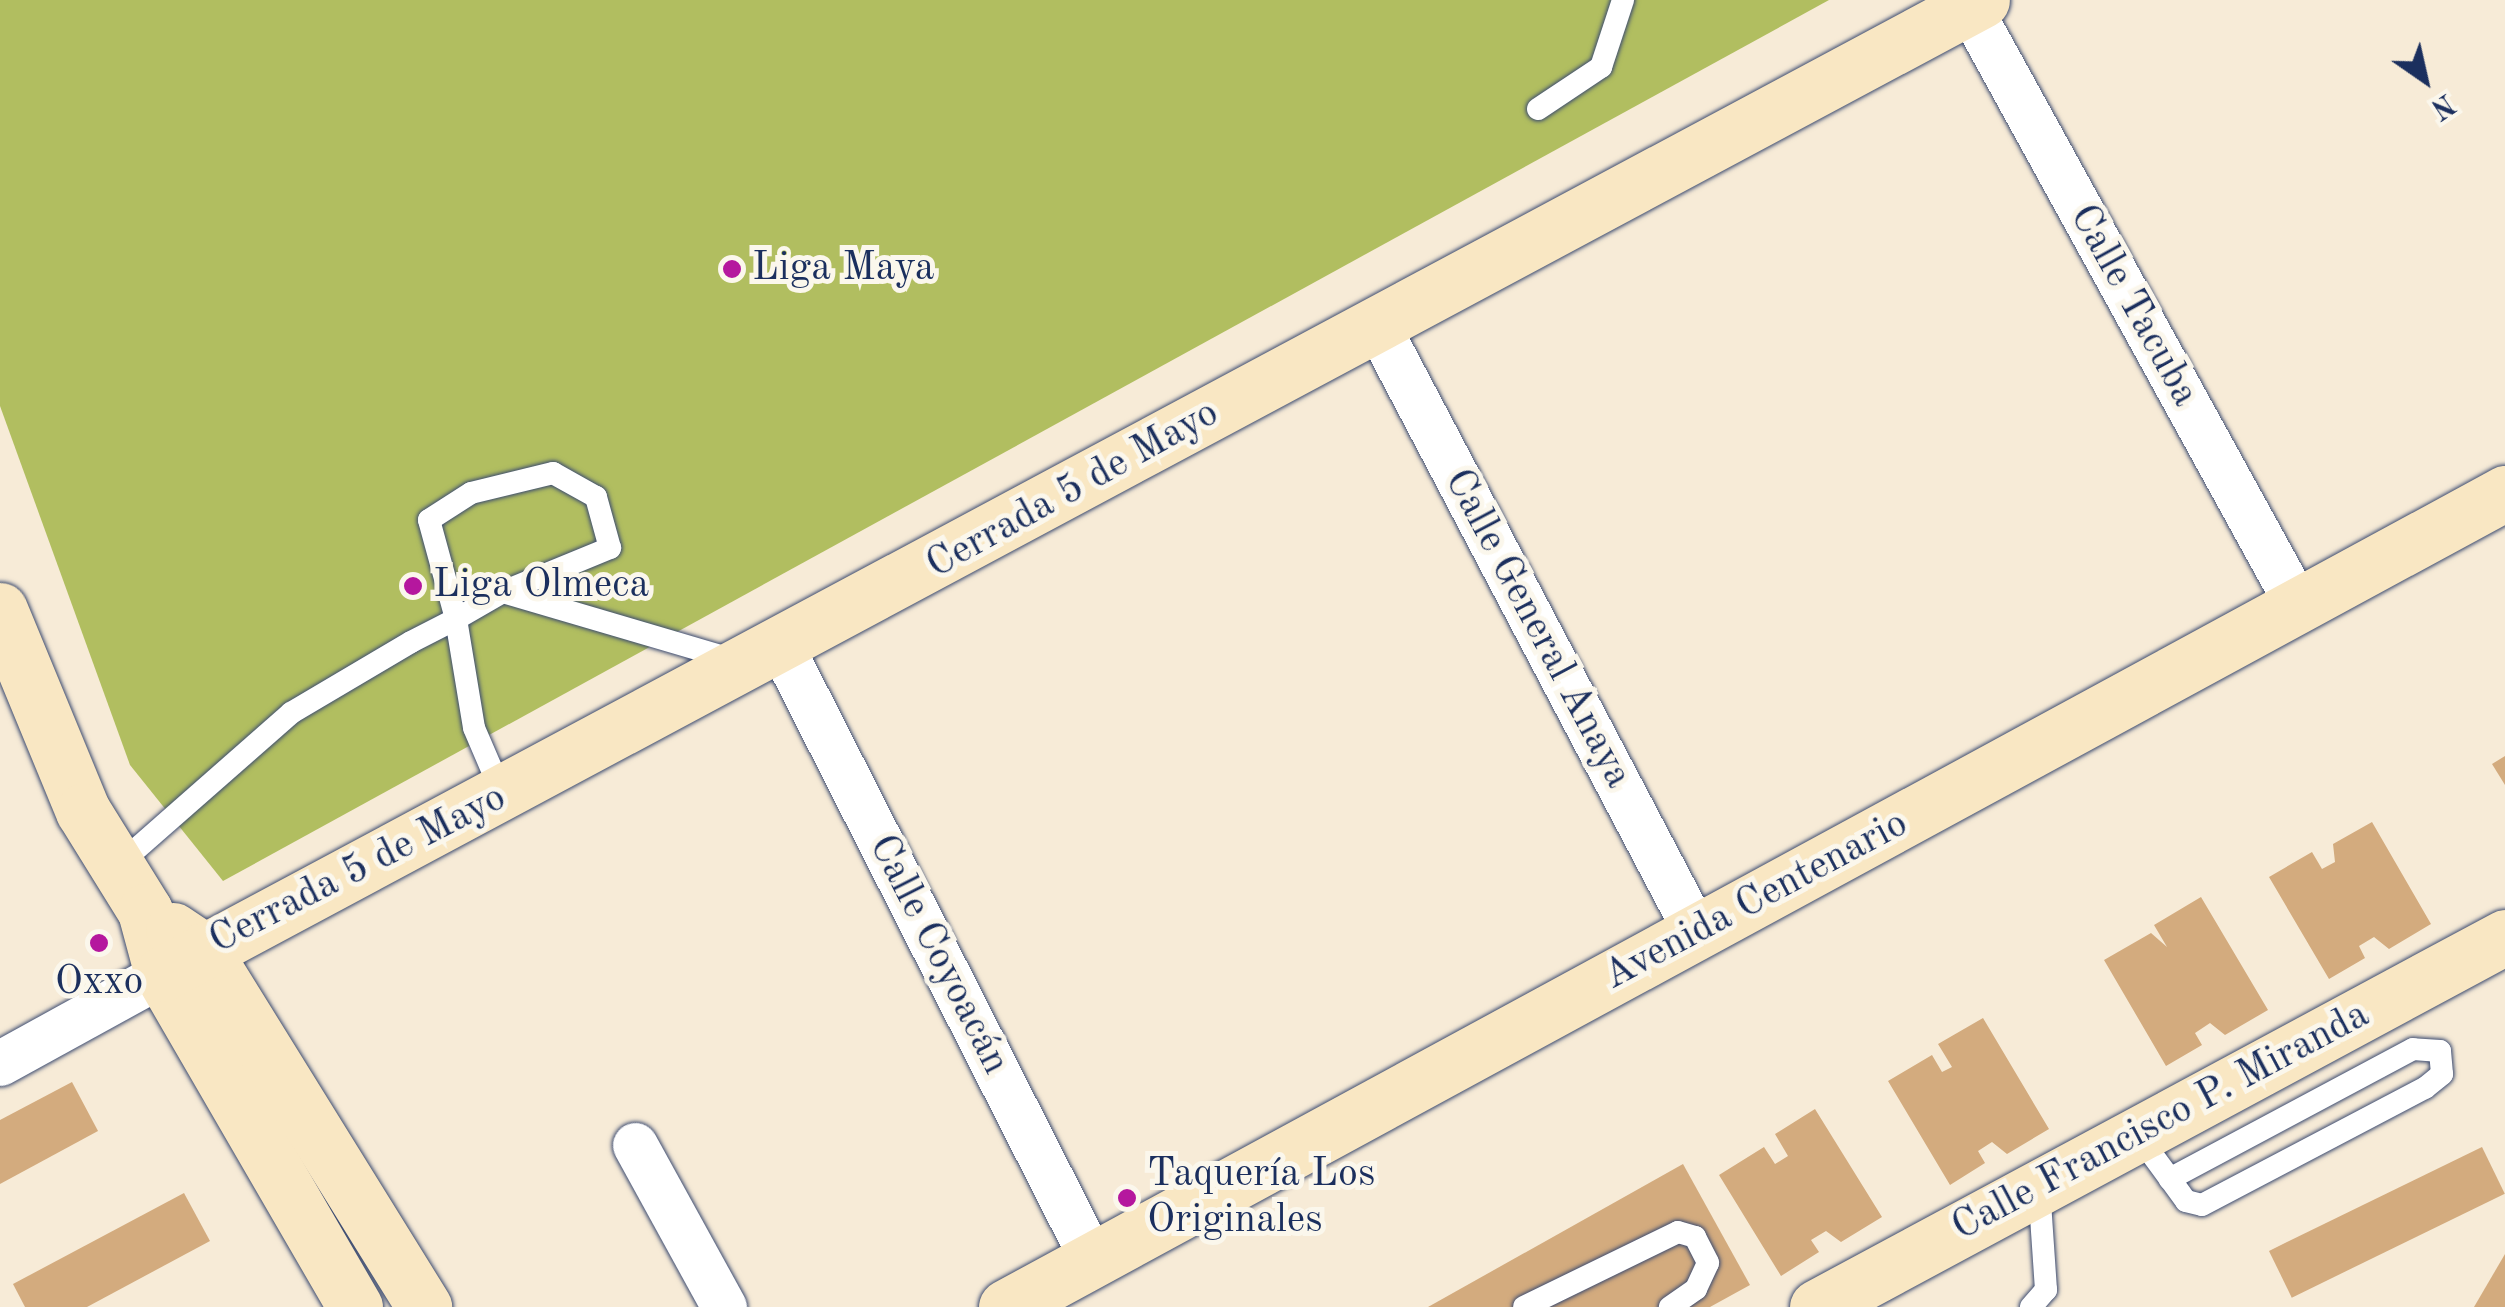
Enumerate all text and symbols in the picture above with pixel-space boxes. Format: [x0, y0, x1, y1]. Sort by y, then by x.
north arrow [2375, 30, 2475, 130]
text: N [2425, 87, 2458, 122]
street label: Calle Tacuba [2058, 197, 2208, 415]
place label: Liga Maya [752, 245, 934, 293]
marker: Liga Maya [721, 258, 743, 280]
street label: Cerrada 5 de Mayo [919, 390, 1227, 590]
street label: Calle General Anaya [1433, 461, 1641, 797]
place label: Liga Olmeca [433, 562, 649, 610]
marker: Liga Olmeca [402, 575, 424, 597]
street label: Cerrada 5 de Mayo [202, 775, 514, 965]
street label: Avenida Centenario [1596, 801, 1916, 1001]
street label: Calle Coyoacán [857, 827, 1019, 1083]
marker: Oxxo [88, 932, 110, 954]
place label: Oxxo [55, 959, 143, 1007]
street label: Calle Francisco P. Miranda [1944, 992, 2378, 1252]
place label: Taquería Los Originales [1147, 1151, 1375, 1245]
marker: Taquería Los Originales [1116, 1187, 1138, 1209]

